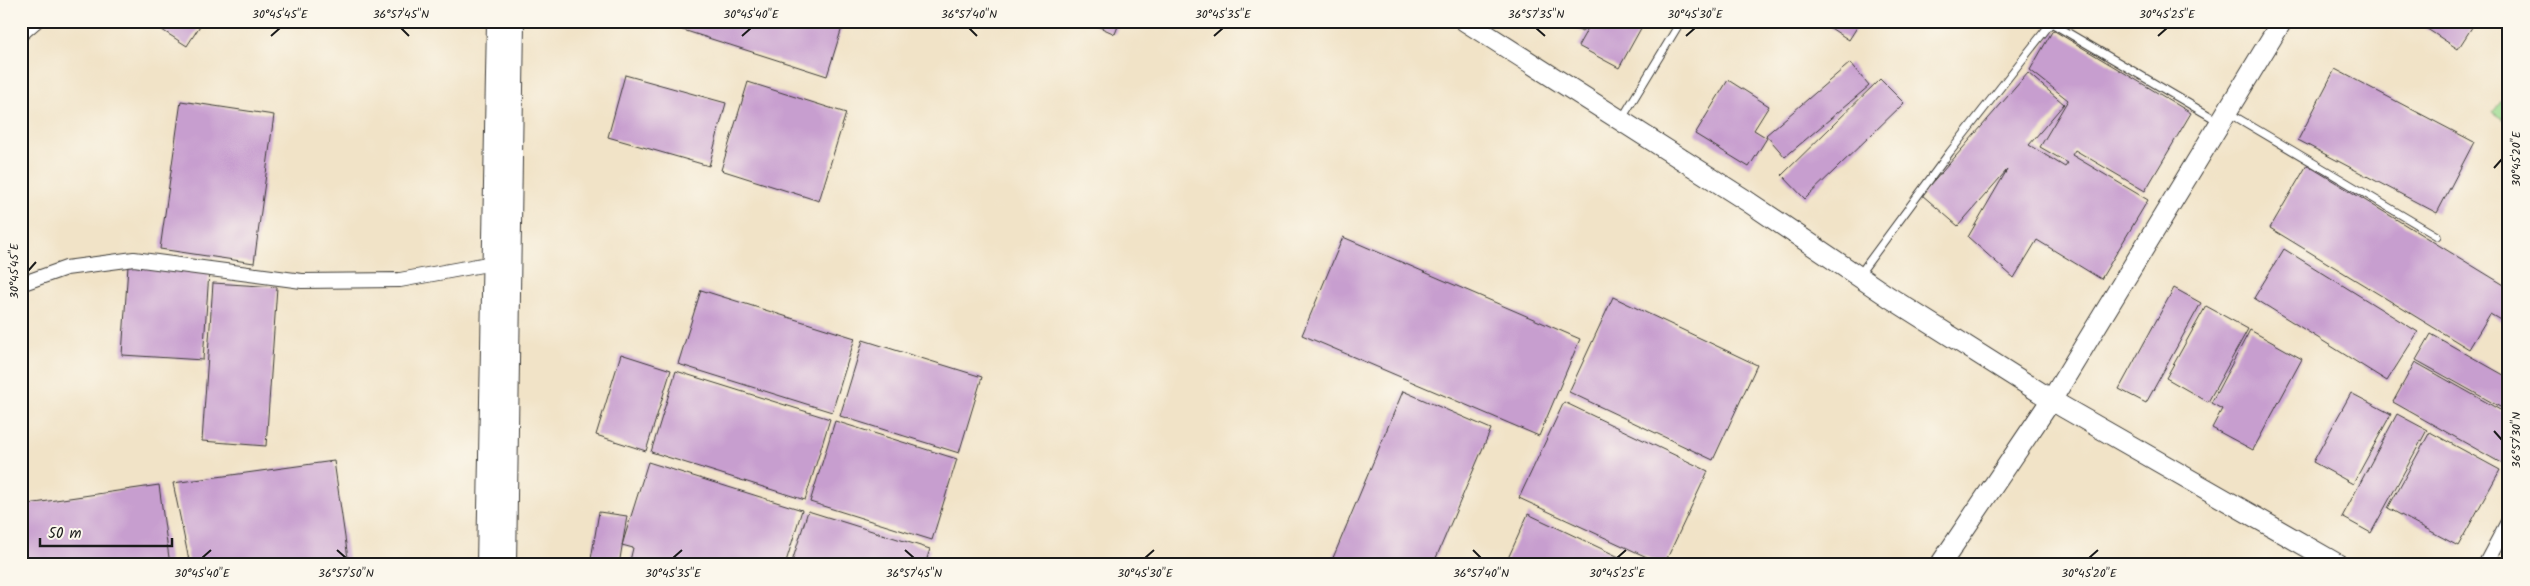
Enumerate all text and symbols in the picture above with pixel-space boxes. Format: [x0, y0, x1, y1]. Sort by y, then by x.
text: 30°45'45"E [252, 5, 309, 24]
text: 36°57'45"N [373, 5, 429, 24]
text: 30°45'40"E [723, 5, 780, 24]
text: 36°57'40"N [941, 5, 997, 24]
text: 30°45'35"E [1195, 5, 1252, 24]
text: 36°57'35"N [1508, 5, 1564, 24]
text: 30°45'30"E [1667, 5, 1724, 24]
text: 30°45'25"E [2139, 5, 2196, 24]
text: 30°45'20"E [2507, 130, 2526, 187]
text: 30°45'45"E [5, 242, 24, 299]
text: 36°57'30"N [2507, 412, 2526, 468]
scale bar [40, 516, 172, 548]
text: 50 m [48, 522, 82, 546]
text: 30°45'40"E [174, 564, 231, 583]
text: 36°57'50"N [318, 564, 374, 583]
text: 30°45'35"E [645, 564, 702, 583]
text: 36°57'45"N [886, 564, 942, 583]
text: 30°45'30"E [1117, 564, 1174, 583]
text: 36°57'40"N [1453, 564, 1509, 583]
text: 30°45'25"E [1589, 564, 1646, 583]
text: 30°45'20"E [2061, 564, 2118, 583]

